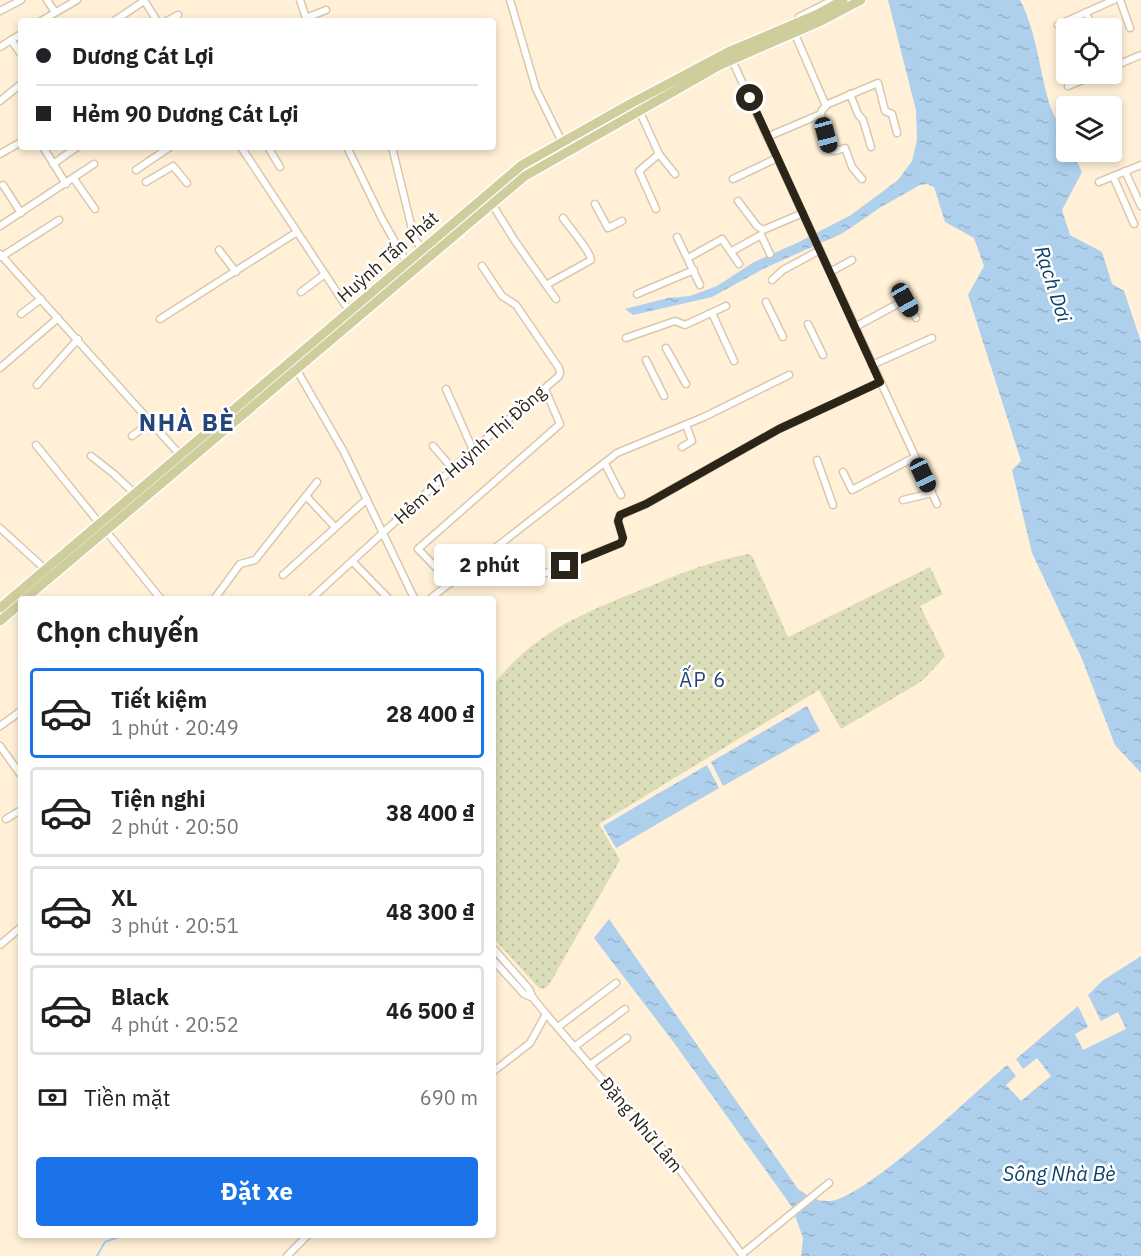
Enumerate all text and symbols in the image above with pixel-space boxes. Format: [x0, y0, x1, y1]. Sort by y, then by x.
map controls [1056, 18, 1122, 162]
button: locate [1056, 18, 1122, 84]
text: Dương Cát Lợi [72, 41, 214, 70]
route start [736, 84, 763, 111]
button: layers [1056, 96, 1122, 162]
text: Hẻm 90 Dương Cát Lợi [72, 99, 299, 128]
car [813, 115, 839, 155]
street label: Huỳnh Tấn Phát [332, 206, 443, 307]
water label: Rạch Dơi [1028, 242, 1079, 326]
car [888, 280, 922, 320]
street label: Hẻm 17 Huỳnh Thị Đồng [389, 380, 551, 529]
district label: NHÀ BÈ [139, 406, 235, 438]
car [907, 455, 939, 495]
callout: 2 phút [433, 545, 544, 587]
text: 2 phút [459, 551, 520, 578]
route end [551, 552, 578, 579]
text: Chọn chuyến [36, 614, 199, 649]
district label: ẤP 6 [679, 664, 727, 693]
text: Tiết kiệm [111, 685, 207, 714]
icon: car [39, 686, 93, 740]
text: 28 400 ₫ [386, 699, 475, 728]
text: 1 phút · 20:49 [111, 714, 239, 741]
text: Tiện nghi [111, 784, 205, 813]
icon: car [39, 785, 93, 839]
text: 38 400 ₫ [386, 798, 475, 827]
text: 2 phút · 20:50 [111, 813, 239, 840]
text: XL [111, 883, 137, 912]
icon: car [39, 884, 93, 938]
text: 48 300 ₫ [386, 897, 475, 926]
text: 3 phút · 20:51 [111, 912, 239, 939]
text: Black [111, 982, 169, 1011]
icon: car [39, 983, 93, 1037]
text: 46 500 ₫ [386, 996, 475, 1025]
text: 4 phút · 20:52 [111, 1011, 239, 1038]
street label: Đặng Nhữ Lâm [595, 1072, 688, 1177]
icon: cash [36, 1081, 69, 1114]
text: Tiền mặt [84, 1083, 171, 1112]
text: 690 m [420, 1084, 478, 1111]
button: Đặt xe [36, 1157, 478, 1226]
water label: Sông Nhà Bè [1003, 1160, 1115, 1187]

